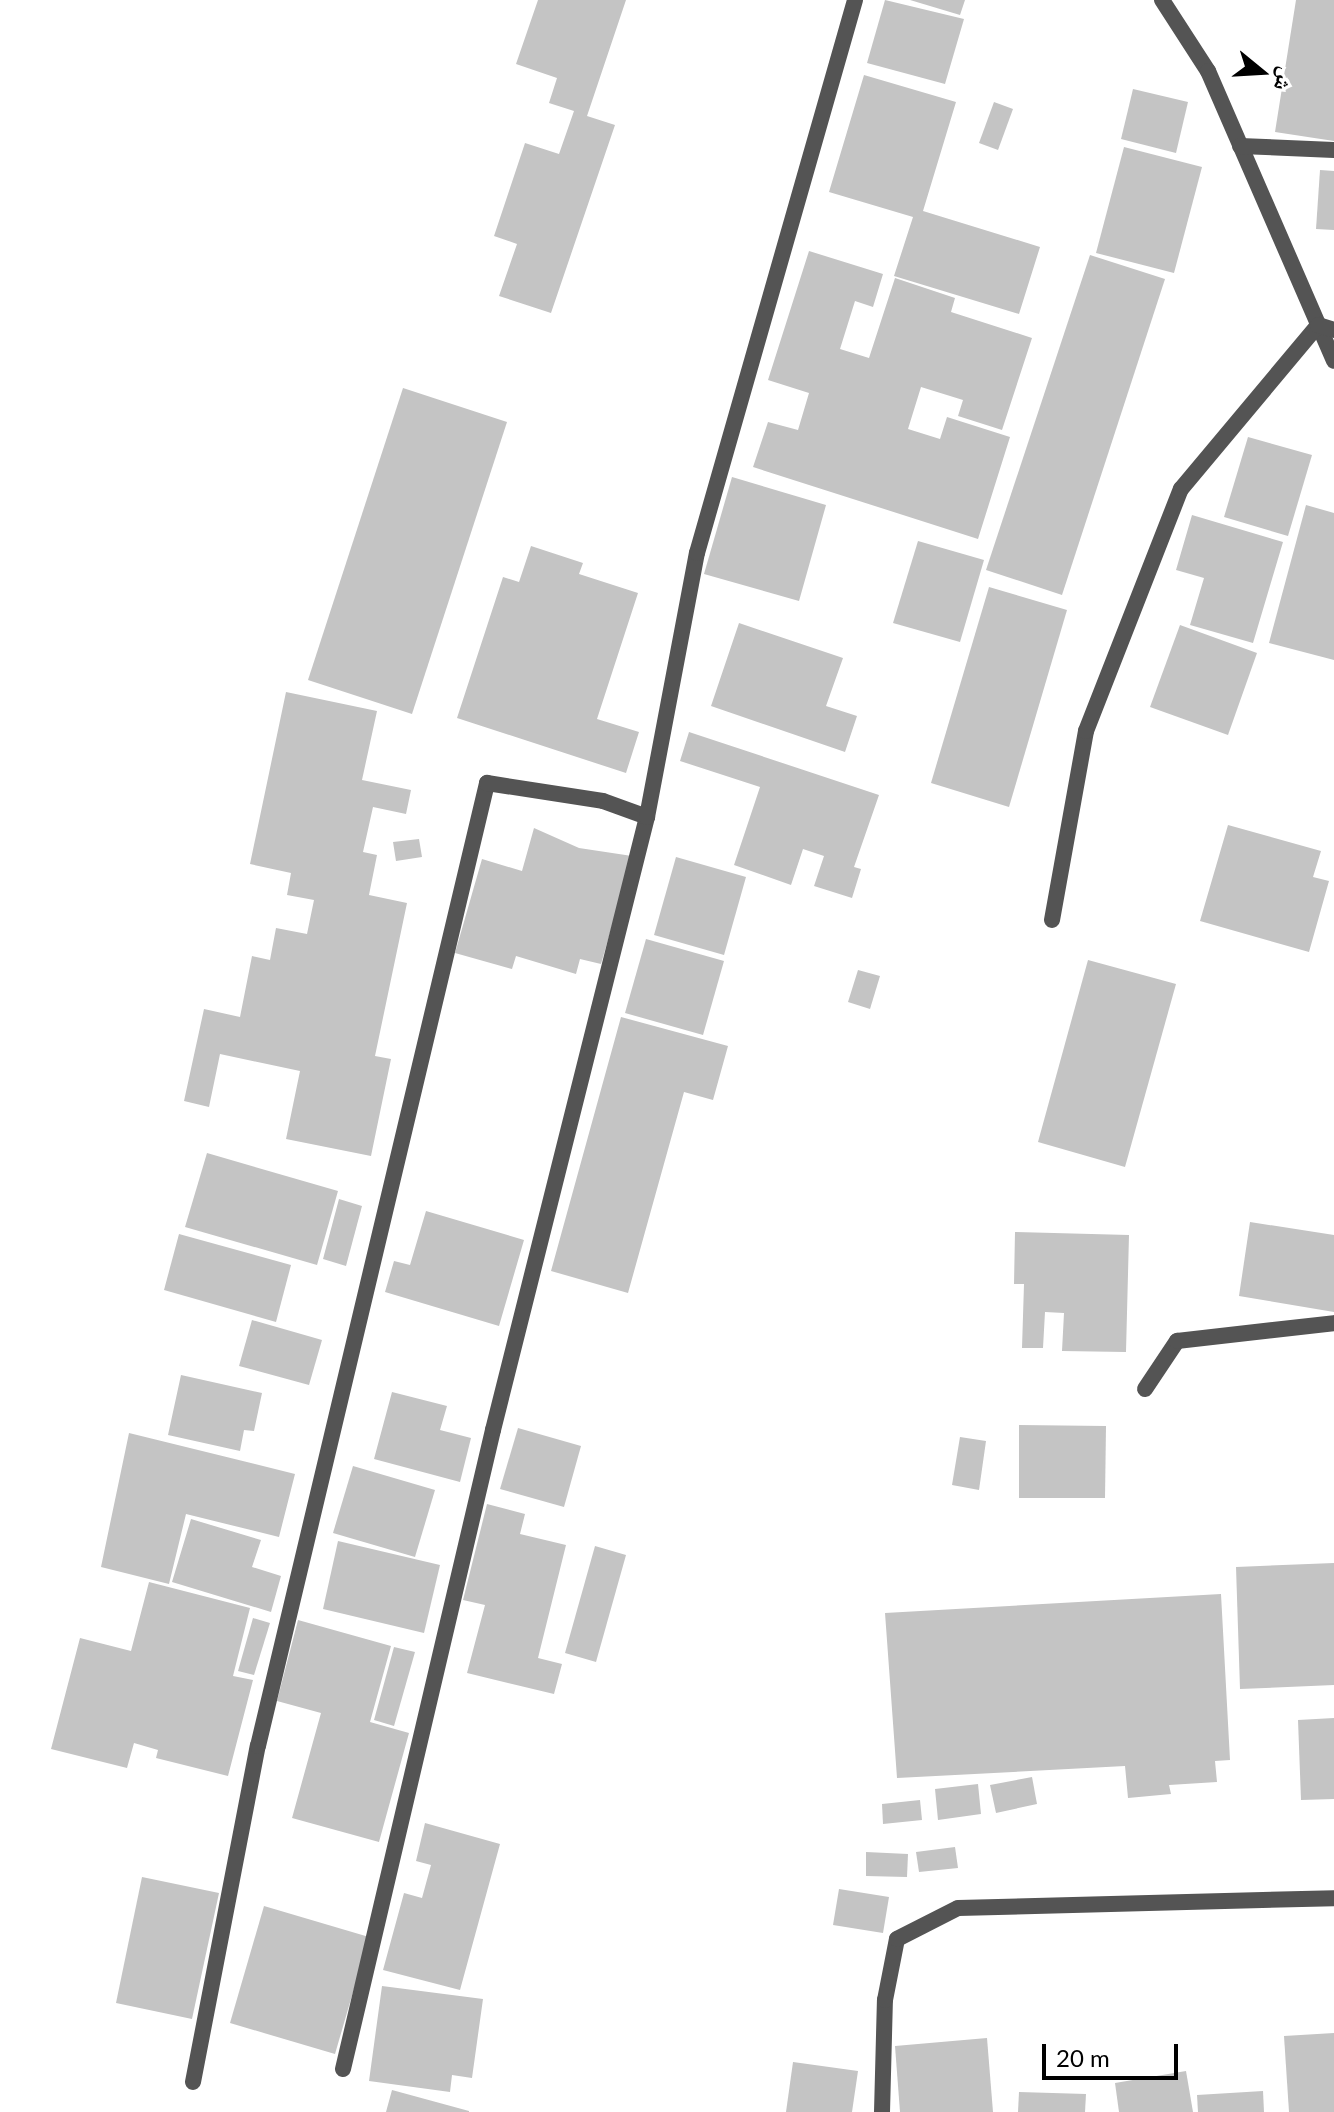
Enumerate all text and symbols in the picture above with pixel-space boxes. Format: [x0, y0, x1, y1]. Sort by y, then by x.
north arrow [1222, 32, 1302, 112]
text: ش [1269, 64, 1302, 95]
scale bar [1046, 2028, 1182, 2078]
text: 20 m [1056, 2043, 1110, 2072]

